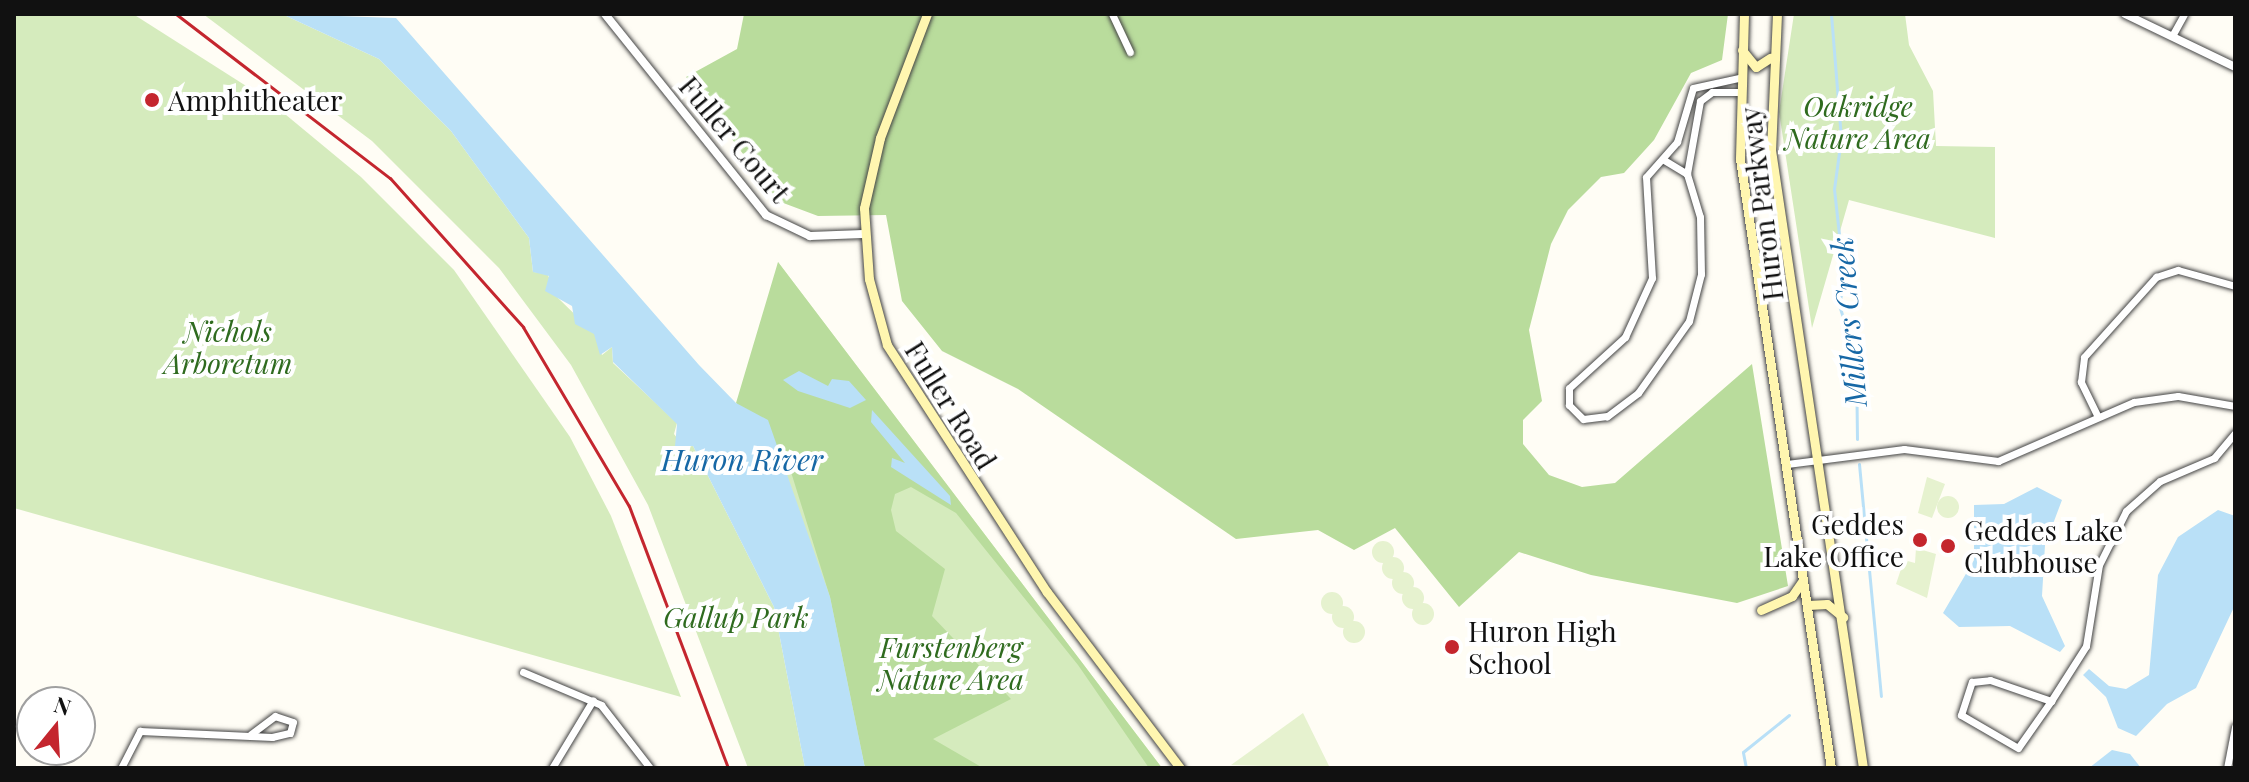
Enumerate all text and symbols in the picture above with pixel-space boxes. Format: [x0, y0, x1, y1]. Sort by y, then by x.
street label: Fuller Court [672, 69, 798, 209]
place label: Amphitheater [168, 83, 342, 117]
park label: Oakridge Nature Area [1785, 89, 1931, 155]
marker: Amphitheater [143, 91, 161, 109]
street label: Huron Parkway [1732, 105, 1790, 303]
water label: Millers Creek [1823, 236, 1873, 408]
park label: Nichols Arboretum [164, 314, 292, 380]
street label: Fuller Road [898, 335, 1004, 475]
water label: Huron River [661, 441, 823, 477]
place label: Geddes Lake Office [1763, 507, 1904, 573]
place label: Geddes Lake Clubhouse [1964, 513, 2123, 579]
marker: Geddes Lake Office [1911, 531, 1929, 549]
marker: Geddes Lake Clubhouse [1939, 537, 1957, 555]
park label: Gallup Park [663, 600, 809, 634]
place label: Huron High School [1468, 614, 1617, 680]
park label: Furstenberg Nature Area [878, 630, 1024, 696]
marker: Huron High School [1443, 638, 1461, 656]
north arrow [16, 686, 96, 766]
text: N [51, 688, 75, 722]

